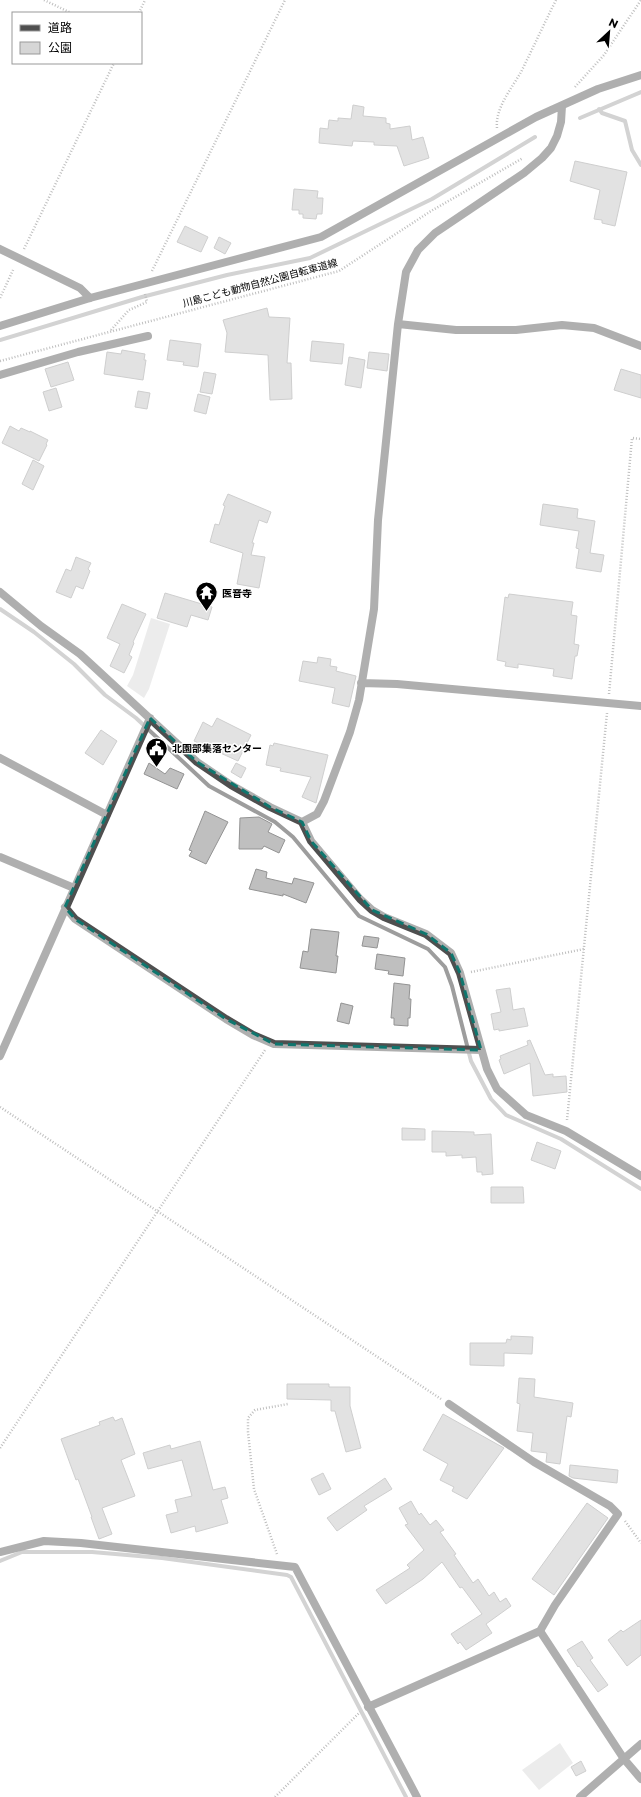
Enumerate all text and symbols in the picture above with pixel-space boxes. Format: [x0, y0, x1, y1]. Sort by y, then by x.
legend [12, 12, 142, 64]
north arrow [589, 12, 629, 52]
text: N [606, 15, 620, 31]
text: 道路 [48, 20, 72, 35]
text: 公園 [48, 40, 72, 55]
street label: 川島こども動物自然公園自転車道線 [181, 256, 339, 310]
temple icon: 医音寺 [194, 580, 220, 613]
place label: 医音寺 [222, 587, 252, 600]
public building icon: 北園部集落センター [143, 735, 169, 768]
place label: 北園部集落センター [172, 742, 262, 755]

